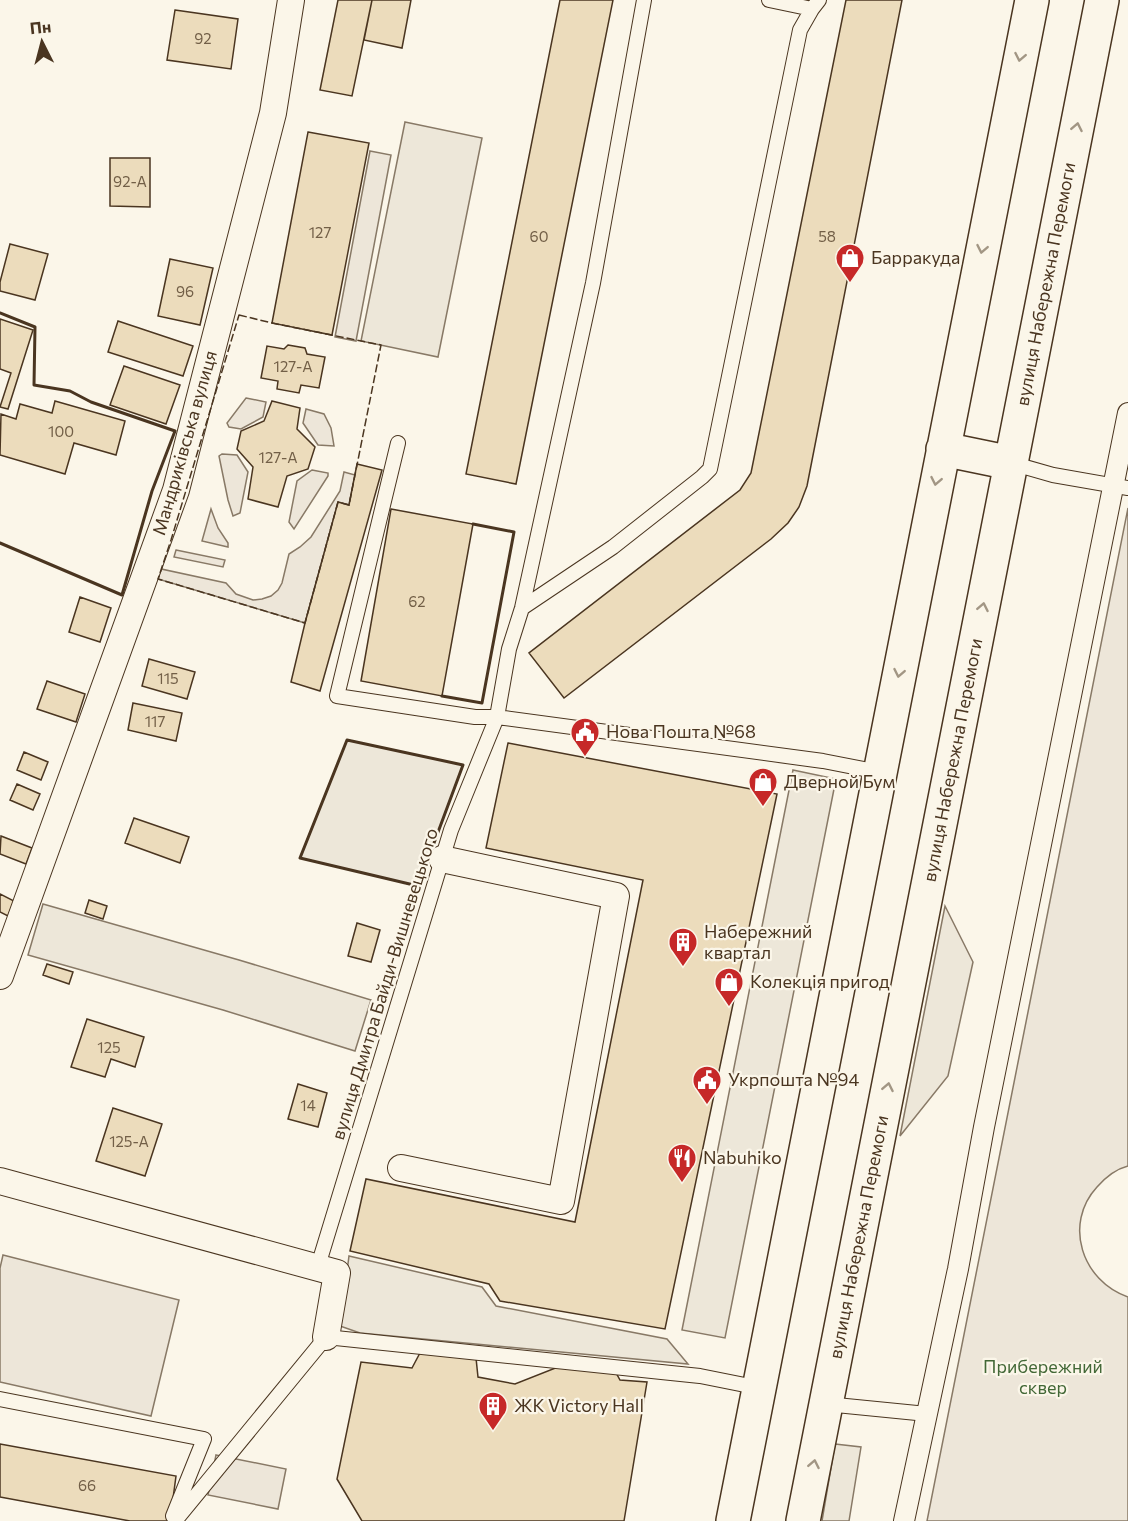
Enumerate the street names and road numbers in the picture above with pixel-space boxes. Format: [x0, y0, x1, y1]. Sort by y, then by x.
street label: вулиця Набережна Перемоги [1011, 160, 1079, 407]
street label: Мандриківська вулиця [147, 348, 221, 538]
street label: вулиця Набережна Перемоги [918, 636, 986, 883]
street label: вулиця Дмитра Байди-Вишневецького [326, 825, 442, 1142]
street label: вулиця Набережна Перемоги [824, 1113, 892, 1360]

